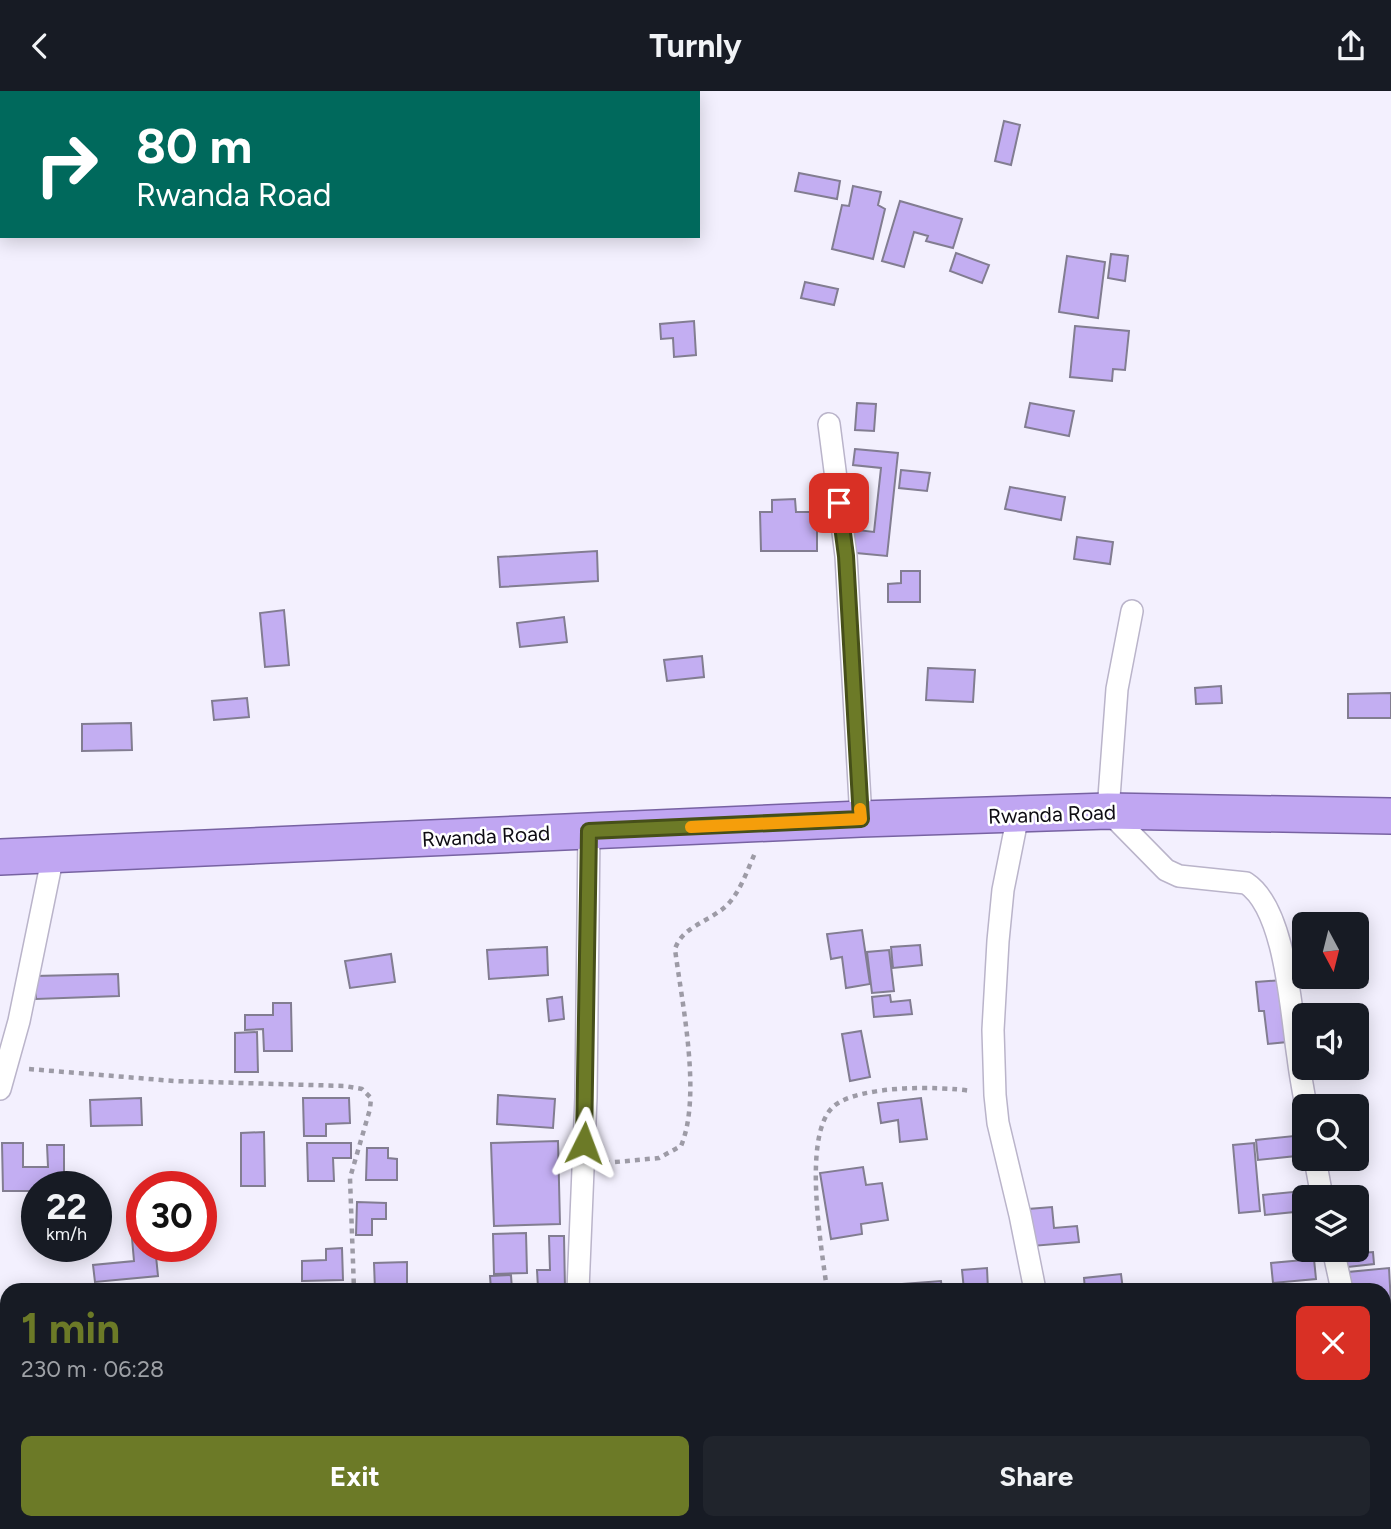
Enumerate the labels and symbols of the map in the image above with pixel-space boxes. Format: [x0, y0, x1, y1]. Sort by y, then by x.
pin [809, 473, 869, 533]
street label: Rwanda Road [987, 799, 1117, 829]
street label: Rwanda Road [421, 820, 551, 852]
north arrow [1292, 912, 1368, 989]
position arrow [547, 1106, 621, 1180]
speed limit sign: 30 [126, 1171, 217, 1262]

